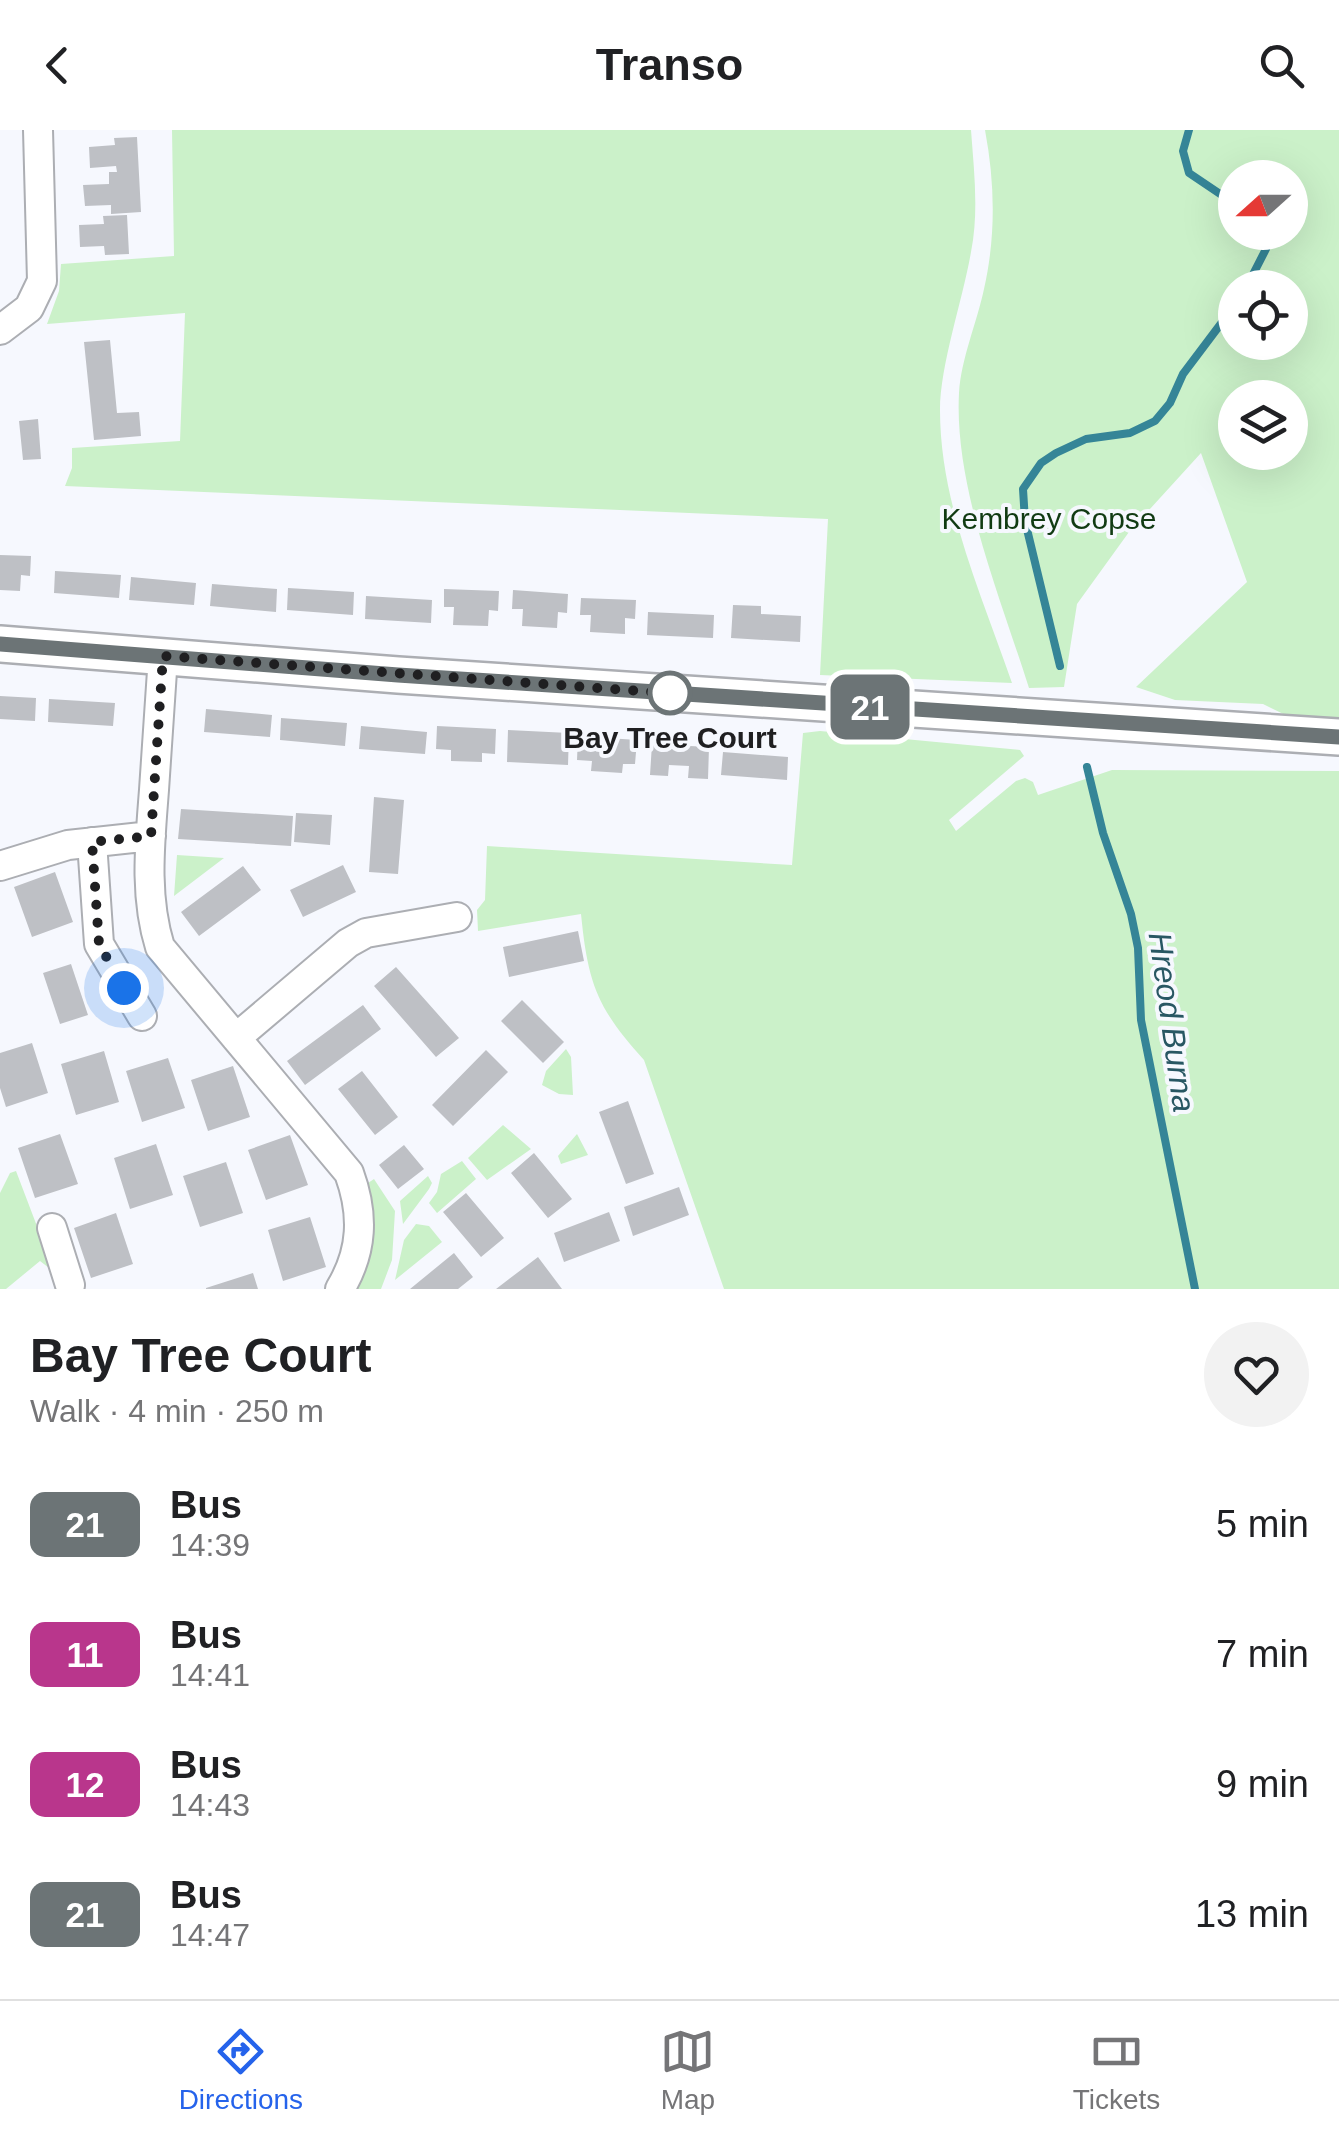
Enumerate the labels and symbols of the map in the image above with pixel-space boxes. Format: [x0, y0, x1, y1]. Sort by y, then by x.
north arrow [1218, 160, 1308, 250]
park label: Kembrey Copse [941, 502, 1157, 535]
marker: Bay Tree Court [649, 672, 691, 714]
line badge: 21 [825, 674, 915, 740]
place label: Bay Tree Court [563, 721, 777, 754]
water label: Hreod Burna [1142, 930, 1202, 1114]
your location [99, 963, 149, 1013]

